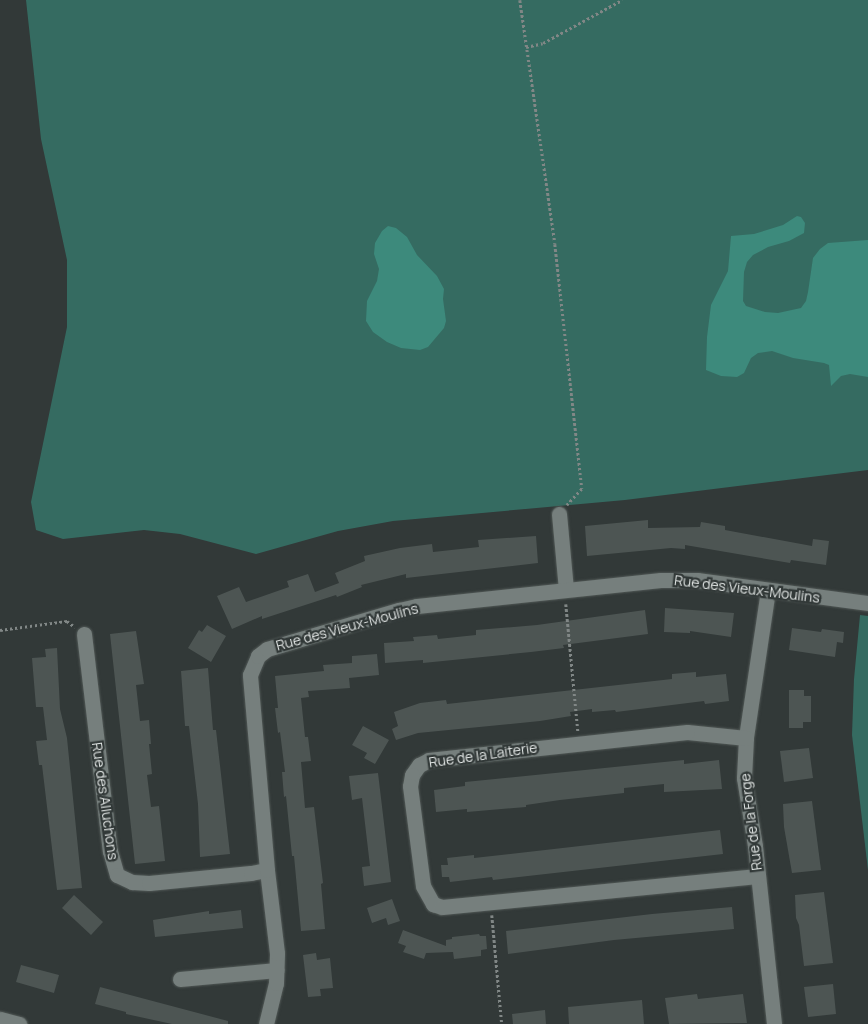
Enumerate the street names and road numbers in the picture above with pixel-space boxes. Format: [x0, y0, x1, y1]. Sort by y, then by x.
street label: Rue des Vieux-Moulins [673, 572, 821, 606]
street label: Rue des Vieux-Moulins [274, 600, 420, 654]
street label: Rue de la Laiterie [428, 739, 538, 771]
street label: Rue des Alluchons [88, 741, 122, 861]
street label: Rue de la Forge [737, 773, 765, 871]

